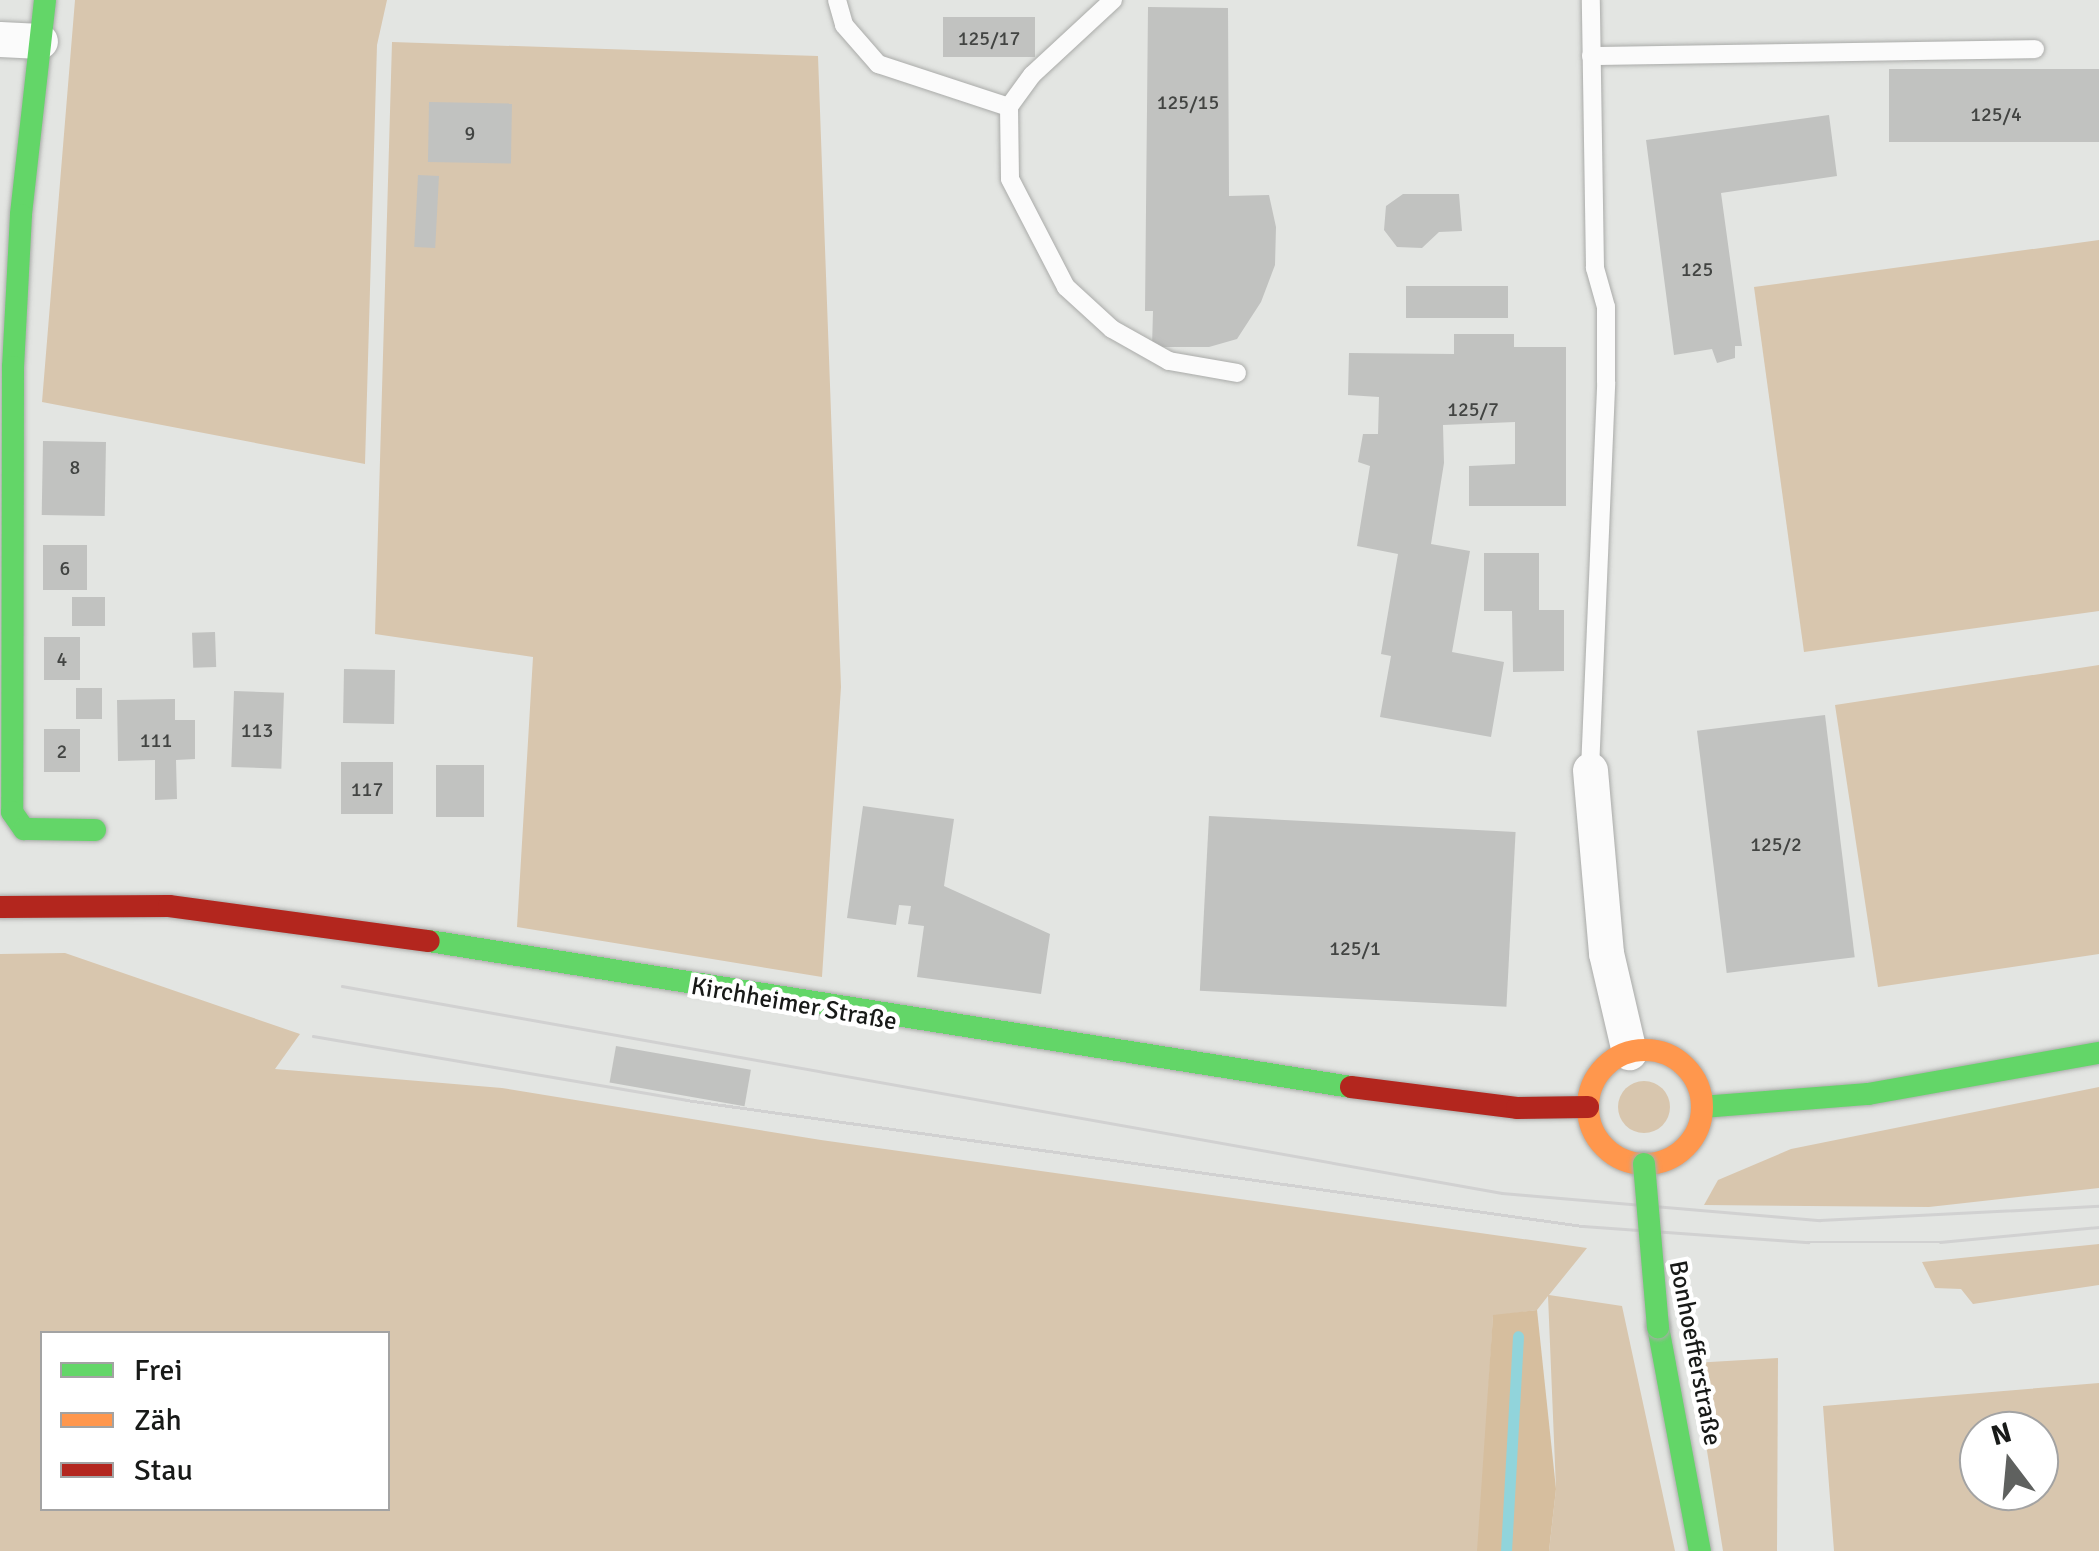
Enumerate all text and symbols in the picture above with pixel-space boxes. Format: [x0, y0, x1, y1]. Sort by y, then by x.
house number: 125/17 [958, 26, 1020, 50]
house number: 125/15 [1157, 90, 1219, 114]
house number: 125/4 [1970, 102, 2022, 126]
house number: 9 [465, 121, 475, 145]
house number: 125 [1681, 257, 1713, 281]
house number: 125/7 [1447, 397, 1499, 421]
house number: 8 [70, 455, 80, 479]
house number: 6 [60, 556, 70, 580]
house number: 4 [57, 647, 67, 671]
house number: 113 [241, 718, 273, 742]
house number: 111 [140, 728, 172, 752]
house number: 2 [57, 739, 67, 763]
house number: 117 [351, 777, 383, 801]
house number: 125/2 [1750, 832, 1802, 856]
house number: 125/1 [1329, 936, 1381, 960]
street label: Kirchheimer Straße [689, 971, 899, 1037]
street label: Bonhoefferstraße [1662, 1258, 1728, 1448]
legend [40, 1331, 390, 1511]
text: Frei [134, 1352, 183, 1389]
text: Zäh [134, 1402, 182, 1439]
north arrow [1959, 1411, 2059, 1511]
text: N [1987, 1415, 2015, 1453]
text: Stau [134, 1452, 193, 1489]

